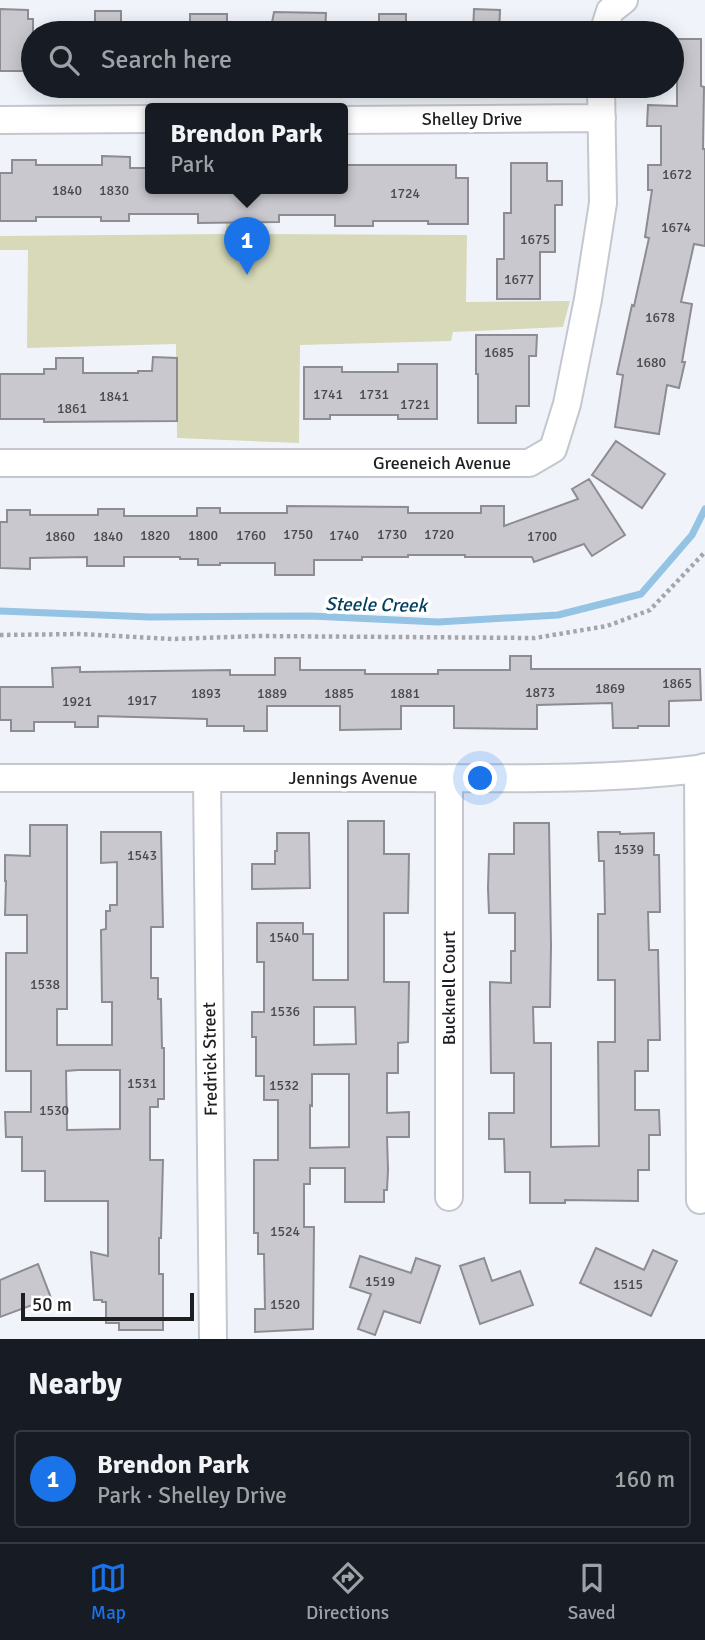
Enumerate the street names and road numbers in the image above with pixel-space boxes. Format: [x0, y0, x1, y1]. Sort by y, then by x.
street label: Shelley Drive [422, 108, 522, 130]
street label: Greeneich Avenue [373, 452, 511, 474]
street label: Jennings Avenue [288, 767, 418, 789]
street label: Bucknell Court [438, 931, 460, 1045]
street label: Fredrick Street [198, 1002, 222, 1116]

